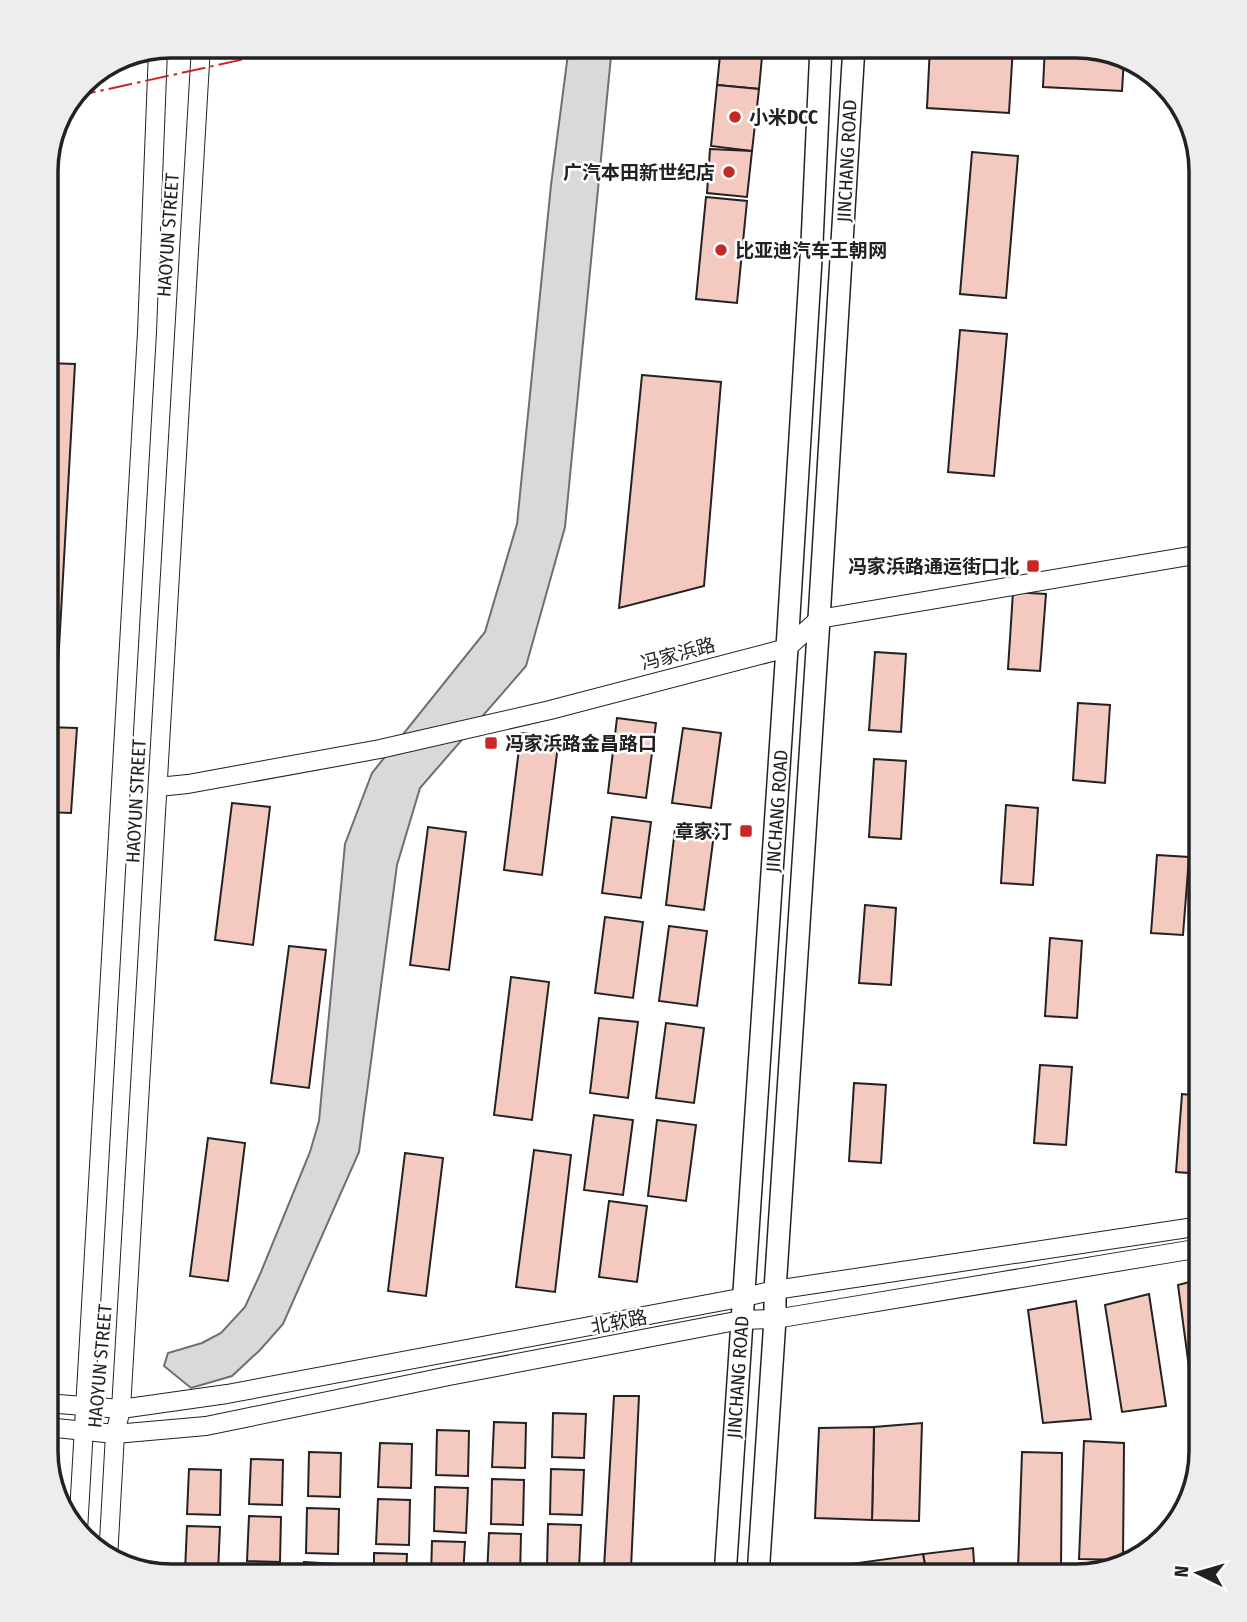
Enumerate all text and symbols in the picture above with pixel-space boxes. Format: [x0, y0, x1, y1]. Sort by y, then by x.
street label: JINCHANG ROAD [832, 99, 862, 223]
place label: 小米DCC [749, 106, 818, 129]
marker: 小米DCC [727, 109, 743, 125]
place label: 广汽本田新世纪店 [563, 161, 715, 184]
marker: 广汽本田新世纪店 [721, 164, 737, 180]
street label: HAOYUN STREET [152, 172, 184, 298]
place label: 比亚迪汽车王朝网 [735, 239, 887, 262]
marker: 比亚迪汽车王朝网 [713, 242, 729, 258]
place label: 冯家浜路通运街口北 [848, 555, 1019, 578]
marker: 冯家浜路通运街口北 [1025, 558, 1041, 574]
street label: 冯家浜路 [638, 633, 718, 675]
place label: 冯家浜路金昌路口 [505, 732, 657, 755]
marker: 冯家浜路金昌路口 [483, 735, 499, 751]
street label: HAOYUN STREET [121, 738, 151, 864]
street label: JINCHANG ROAD [761, 749, 793, 873]
place label: 章家汀 [675, 820, 732, 843]
marker: 章家汀 [738, 823, 754, 839]
street label: HAOYUN STREET [83, 1303, 117, 1429]
street label: 北软路 [589, 1305, 649, 1339]
street label: JINCHANG ROAD [722, 1315, 754, 1439]
north arrow [1163, 1538, 1233, 1608]
text: N [1170, 1565, 1194, 1578]

